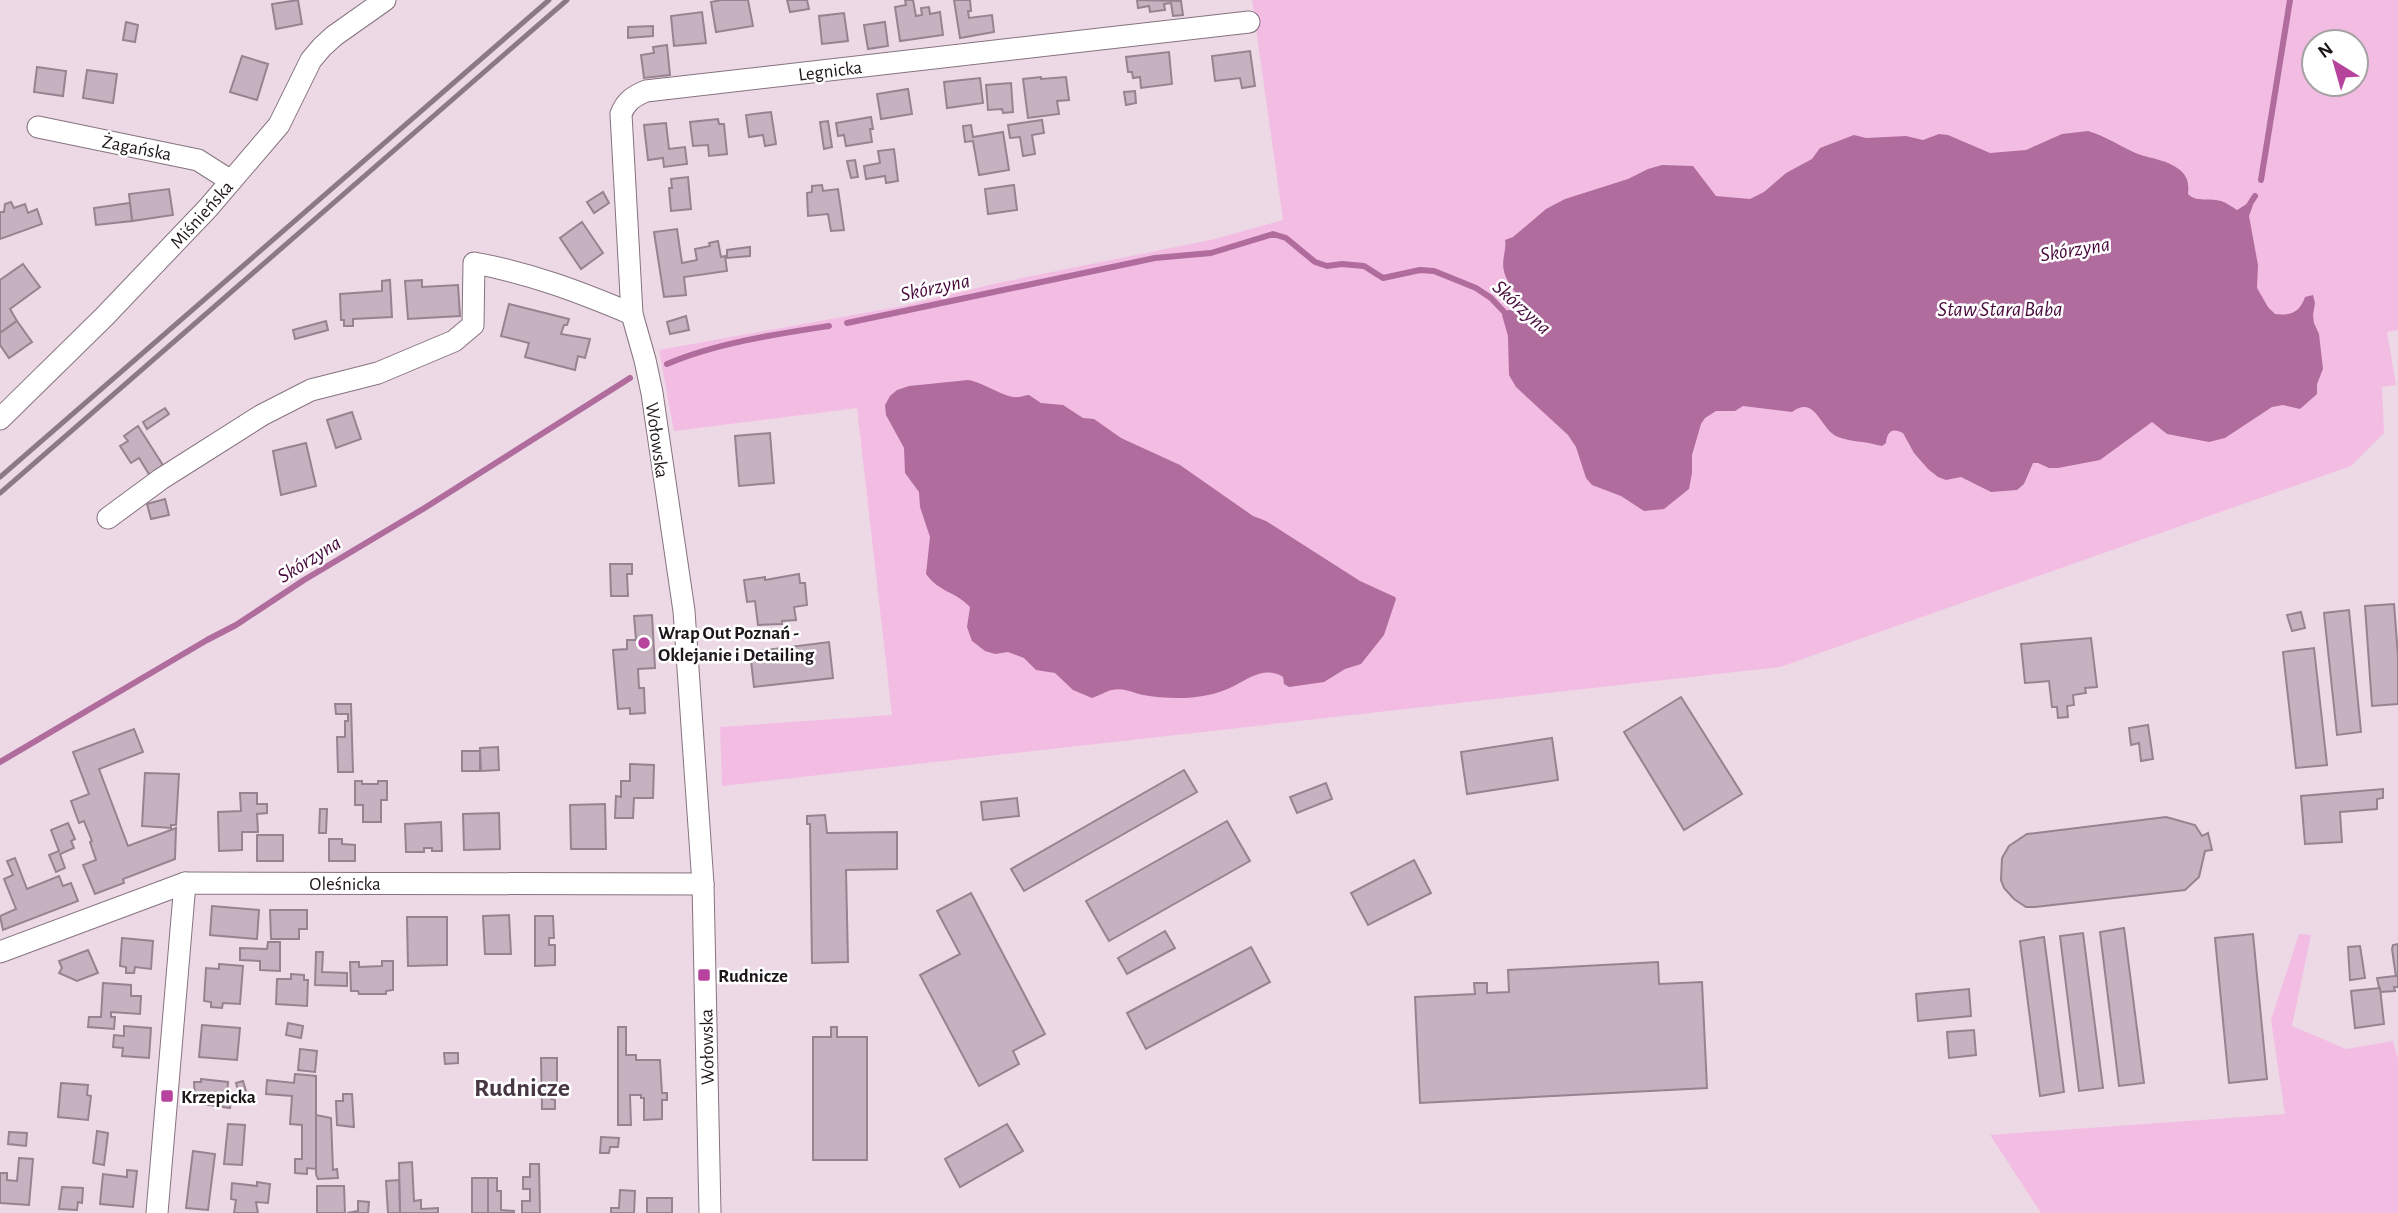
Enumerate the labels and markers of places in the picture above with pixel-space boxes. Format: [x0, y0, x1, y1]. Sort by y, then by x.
place label: Wrap Out Poznań - Oklejanie i Detailing [658, 624, 815, 665]
marker: Wrap Out Poznań - Oklejanie i Detailing [636, 635, 652, 651]
marker: Rudnicze [696, 967, 712, 983]
place label: Rudnicze [718, 967, 788, 986]
marker: Krzepicka [159, 1088, 175, 1104]
place label: Krzepicka [181, 1088, 256, 1107]

